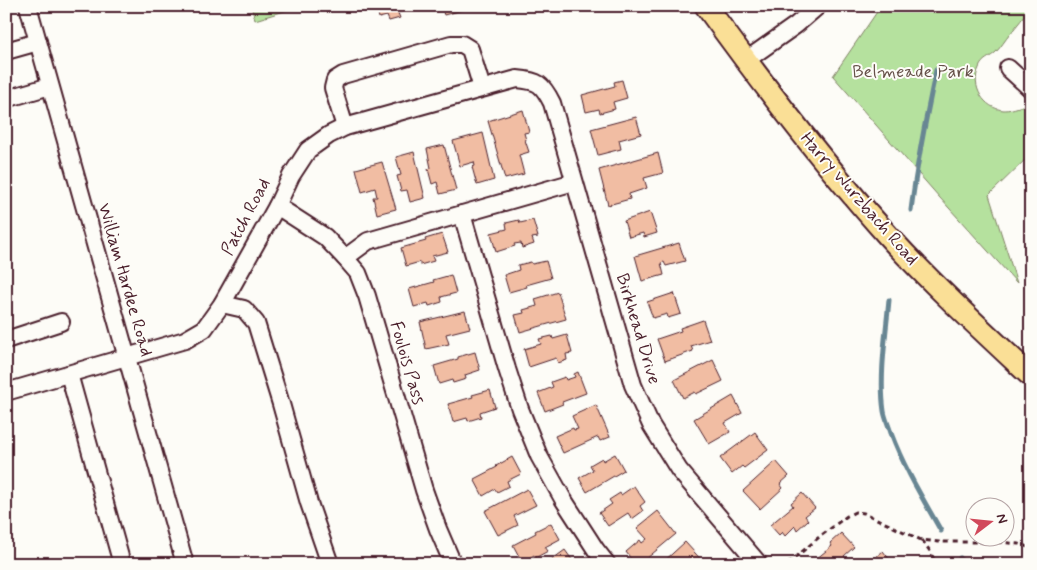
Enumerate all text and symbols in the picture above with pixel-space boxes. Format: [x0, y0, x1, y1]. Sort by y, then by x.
park label: Belmeade Park [852, 60, 974, 84]
street label: Harry Wurzbach Road [794, 127, 924, 271]
street label: Patch Road [216, 174, 276, 260]
street label: William Hardee Road [92, 201, 158, 359]
street label: Birkhead Drive [610, 271, 666, 387]
street label: Foulois Pass [384, 319, 430, 407]
north arrow [964, 498, 1014, 548]
text: N [992, 512, 1011, 526]

